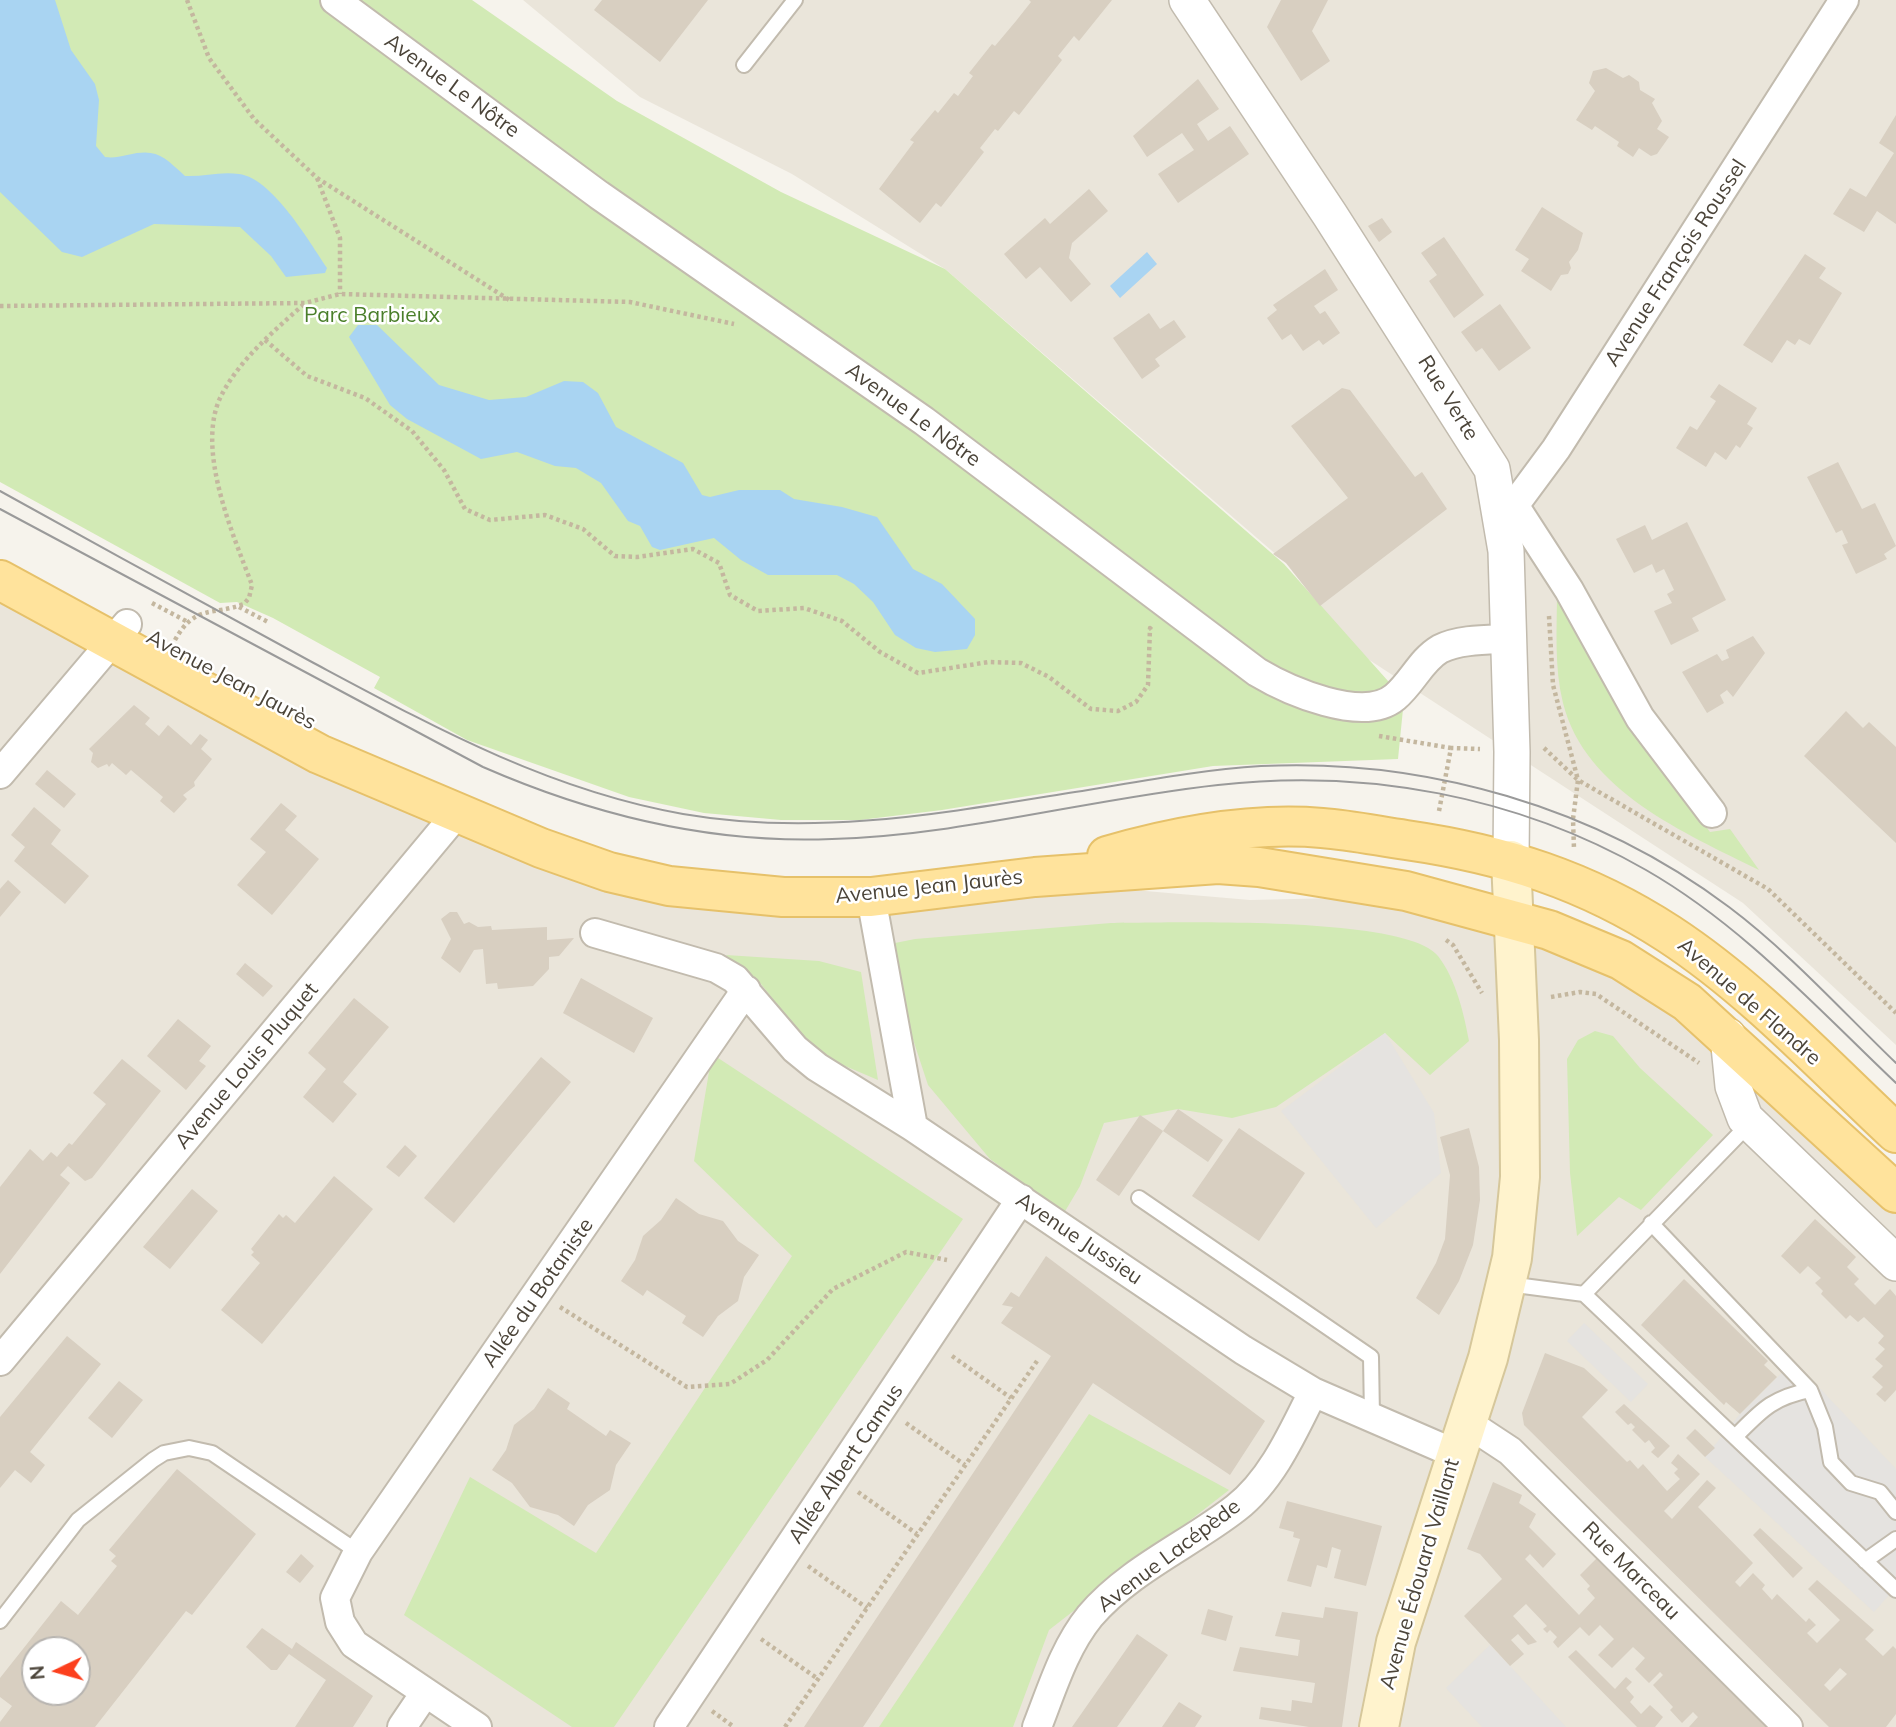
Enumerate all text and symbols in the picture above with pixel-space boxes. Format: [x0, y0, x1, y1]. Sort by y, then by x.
street label: Avenue Le Nôtre [380, 29, 524, 143]
street label: Avenue François Roussel [1600, 155, 1752, 371]
park label: Parc Barbieux [304, 303, 440, 329]
street label: Rue Verte [1412, 351, 1484, 445]
street label: Avenue Le Nôtre [841, 358, 985, 472]
street label: Avenue Jean Jaurès [142, 625, 320, 735]
street label: Avenue Jean Jaurès [834, 865, 1024, 909]
street label: Avenue de Flandre [1672, 933, 1826, 1071]
street label: Avenue Louis Pluquet [170, 978, 324, 1154]
street label: Avenue Jussieu [1011, 1187, 1147, 1291]
street label: Allée du Botaniste [477, 1214, 599, 1372]
street label: Allée Albert Camus [783, 1380, 909, 1548]
street label: Avenue Édouard Vaillant [1375, 1456, 1465, 1692]
street label: Avenue Lacépède [1093, 1494, 1245, 1618]
street label: Rue Marceau [1577, 1517, 1685, 1625]
north arrow [21, 1636, 91, 1706]
text: N [24, 1664, 50, 1681]

